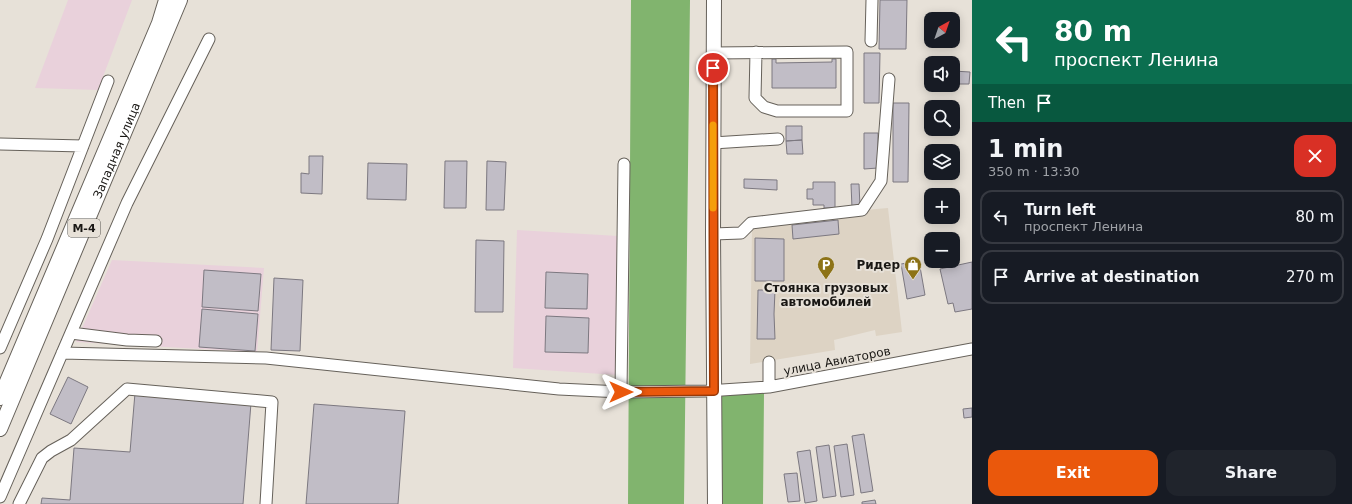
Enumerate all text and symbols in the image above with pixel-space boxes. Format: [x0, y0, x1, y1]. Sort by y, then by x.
north arrow [924, 12, 960, 48]
map controls [924, 12, 960, 268]
text: 80 m [1054, 15, 1132, 48]
icon: left [988, 16, 1040, 68]
text: проспект Ленина [1054, 49, 1219, 70]
pin [696, 51, 730, 85]
button: sound [924, 56, 960, 92]
icon: arrive [702, 57, 724, 79]
icon: arrive [1033, 92, 1055, 114]
text: Then [988, 94, 1025, 112]
street label: Западная улица [90, 100, 143, 201]
button: search [924, 100, 960, 136]
text: 1 min [988, 135, 1063, 163]
button: close [1294, 135, 1336, 177]
button: layers [924, 144, 960, 180]
text: 350 m · 13:30 [988, 164, 1079, 179]
button: + [924, 188, 960, 224]
text: Turn left [1024, 201, 1096, 219]
icon: left [990, 206, 1012, 228]
text: 80 m [1296, 208, 1334, 226]
road number: М-4 [68, 219, 100, 237]
text: проспект Ленина [1024, 219, 1143, 234]
button: − [924, 232, 960, 268]
parking icon: Стоянка грузовых автомобилей [816, 255, 836, 280]
shop icon: Ридер [903, 255, 923, 280]
place label: Ридер [856, 258, 900, 272]
icon: arrive [990, 266, 1012, 288]
text: Arrive at destination [1024, 268, 1199, 286]
text: 270 m [1286, 268, 1334, 286]
place label: Стоянка грузовых автомобилей [764, 281, 889, 309]
street label: улица Авиаторов [782, 344, 892, 378]
position arrow [600, 371, 642, 413]
button: Exit [988, 450, 1158, 496]
button: Share [1166, 450, 1336, 496]

